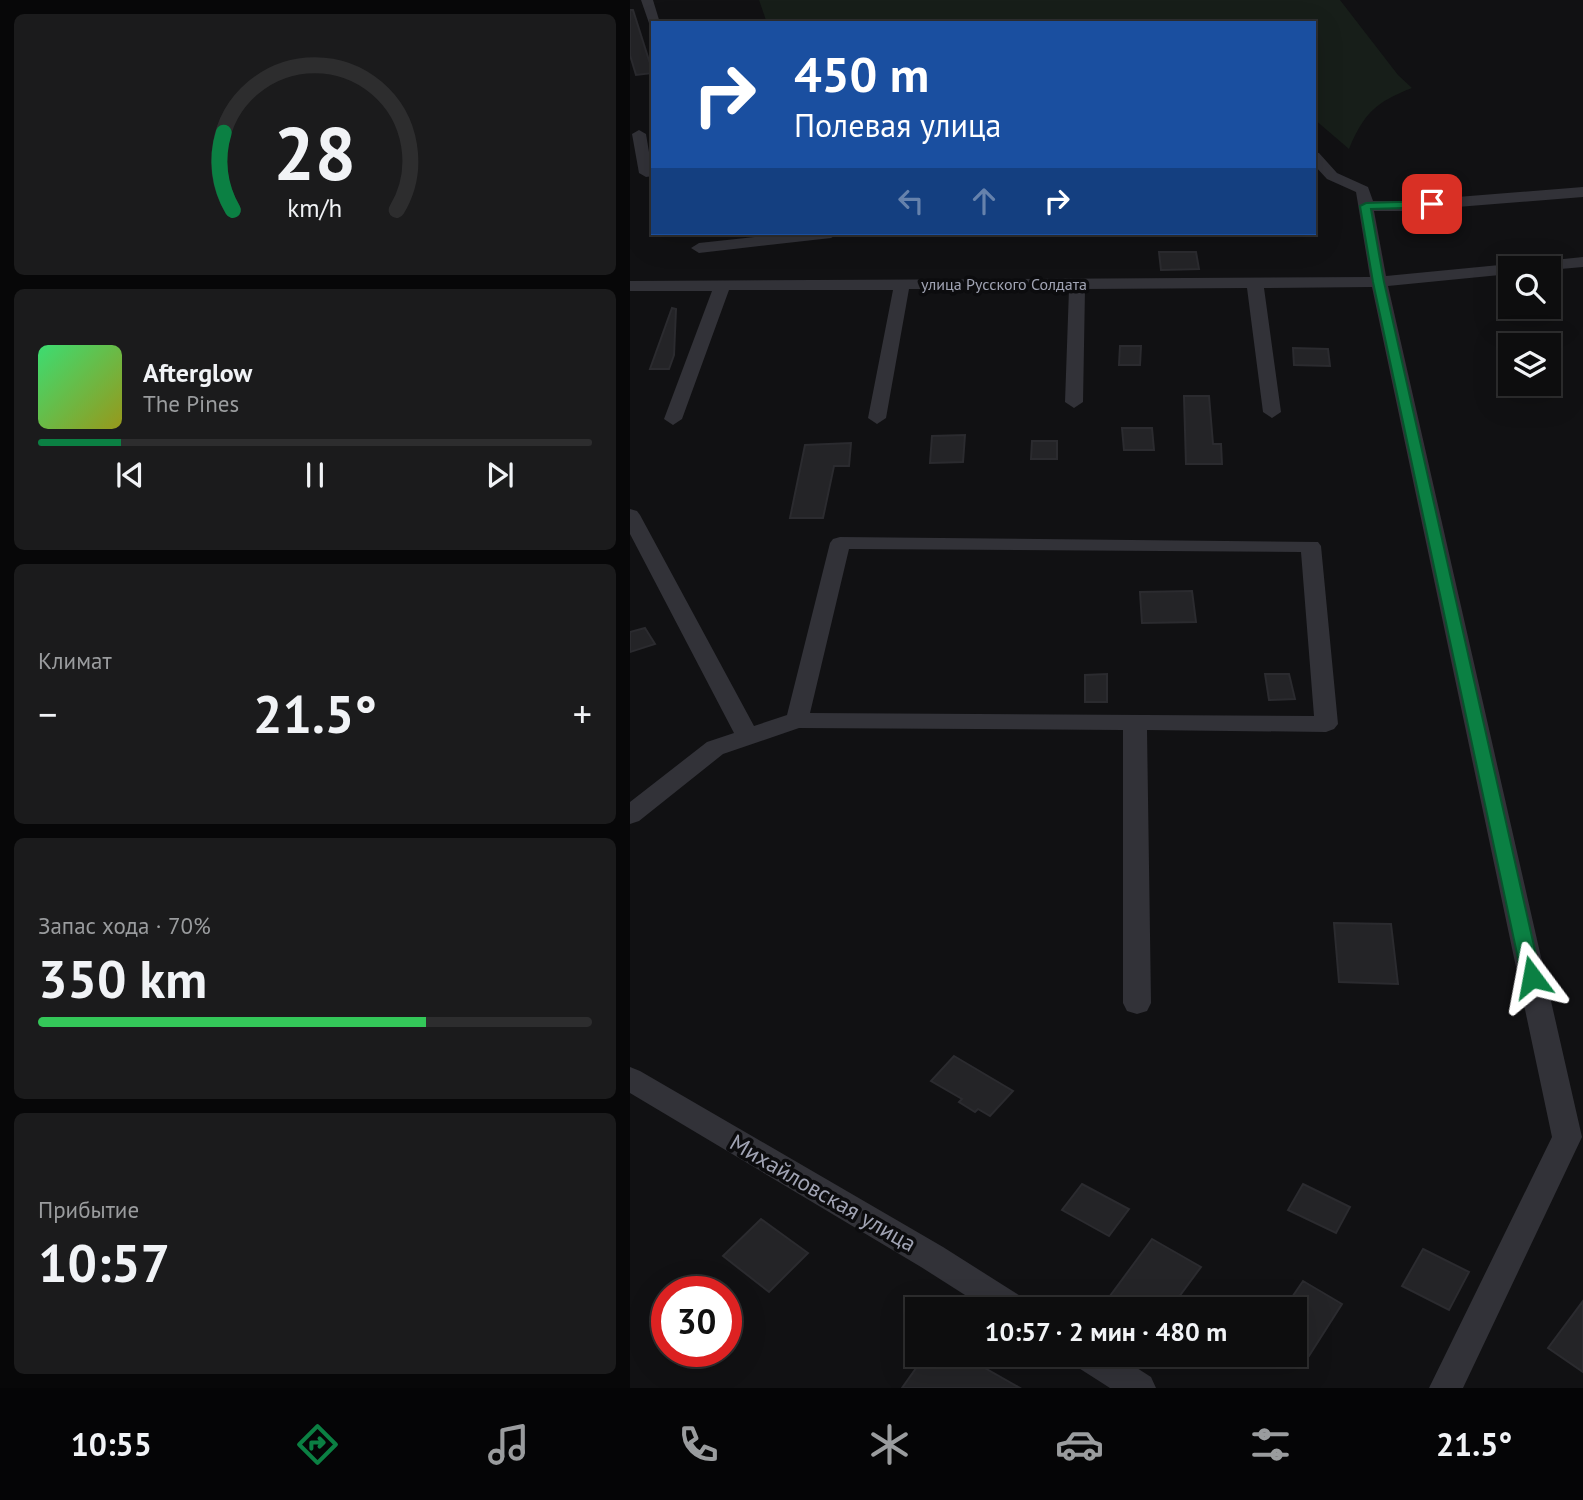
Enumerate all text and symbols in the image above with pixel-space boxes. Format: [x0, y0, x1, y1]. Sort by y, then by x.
text: 450 m [794, 42, 929, 106]
icon: right [679, 49, 770, 140]
text: Полевая улица [794, 104, 1001, 146]
text: 28 [274, 107, 356, 201]
pin [1402, 174, 1462, 234]
icon: left [892, 182, 930, 220]
icon: ahead [965, 182, 1003, 220]
icon: right [1038, 182, 1076, 220]
icon: arrive [1413, 185, 1451, 223]
text: km/h [288, 192, 342, 224]
map controls [1498, 256, 1561, 396]
button: search [1498, 256, 1561, 319]
street label: улица Русского Солдата [921, 274, 1087, 294]
button: layers [1498, 333, 1561, 396]
text: Afterglow [143, 356, 252, 389]
text: The Pines [143, 389, 239, 418]
icon: previous [111, 456, 149, 494]
icon: pause [296, 456, 334, 494]
icon: next [481, 456, 519, 494]
text: Климат [38, 646, 112, 675]
text: 21.5° [253, 680, 377, 747]
text: − [38, 689, 57, 738]
text: + [573, 689, 592, 738]
text: Запас хода · 70% [38, 911, 211, 940]
position arrow [1495, 940, 1569, 1014]
text: 350 km [38, 945, 207, 1012]
street label: Михайловская улица [725, 1127, 922, 1258]
text: Прибытие [38, 1195, 139, 1224]
text: 10:57 [38, 1229, 170, 1296]
speed limit sign: 30 [651, 1276, 742, 1367]
text: 10:57 · 2 мин · 480 m [985, 1315, 1227, 1348]
icon: directions [293, 1420, 342, 1469]
icon: music [484, 1420, 533, 1469]
icon: phone [674, 1420, 723, 1469]
icon: climate [865, 1420, 914, 1469]
icon: car [1055, 1420, 1104, 1469]
icon: filters [1246, 1420, 1295, 1469]
text: 10:55 [71, 1423, 152, 1465]
text: 21.5° [1436, 1423, 1512, 1465]

